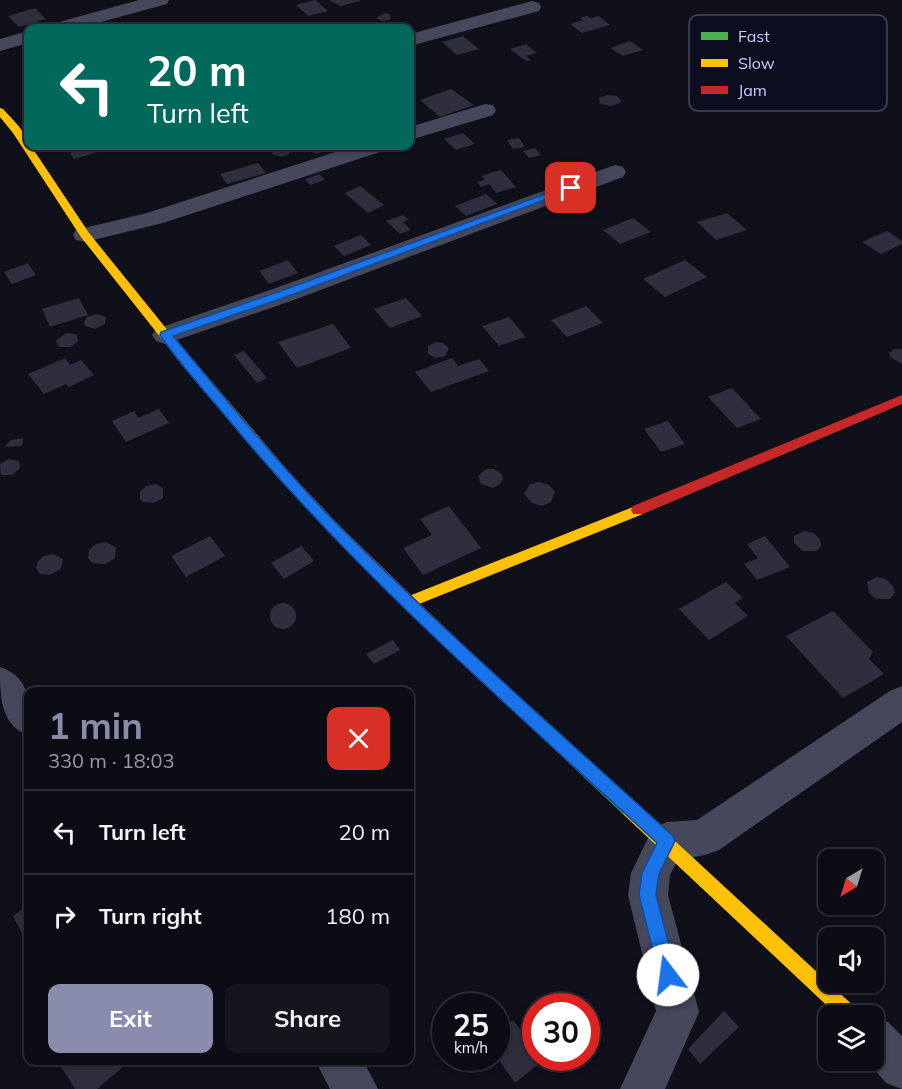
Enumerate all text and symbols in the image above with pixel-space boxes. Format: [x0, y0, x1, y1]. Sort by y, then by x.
legend [689, 15, 887, 111]
text: Fast [738, 26, 770, 46]
text: 20 m [147, 44, 247, 97]
icon: left [48, 48, 126, 126]
text: Slow [738, 53, 775, 73]
text: Jam [738, 80, 767, 100]
text: Turn left [147, 96, 249, 130]
pin [545, 162, 596, 213]
icon: arrive [554, 171, 587, 204]
text: 1 min [48, 703, 143, 748]
button: close [327, 707, 390, 770]
text: 330 m · 18:03 [48, 748, 174, 773]
icon: left [48, 816, 81, 849]
text: Turn left [99, 818, 186, 846]
text: 20 m [339, 818, 390, 846]
north arrow [818, 849, 884, 915]
map controls [818, 849, 884, 1071]
icon: right [48, 900, 81, 933]
text: Turn right [99, 902, 202, 930]
text: 180 m [325, 902, 390, 930]
button: sound [818, 927, 884, 993]
position arrow [636, 943, 700, 1007]
button: Exit [48, 984, 213, 1053]
button: Share [225, 984, 390, 1053]
speed limit sign: 30 [522, 993, 600, 1071]
button: layers [818, 1005, 884, 1071]
text: 25 [453, 1006, 489, 1044]
text: km/h [454, 1038, 488, 1057]

